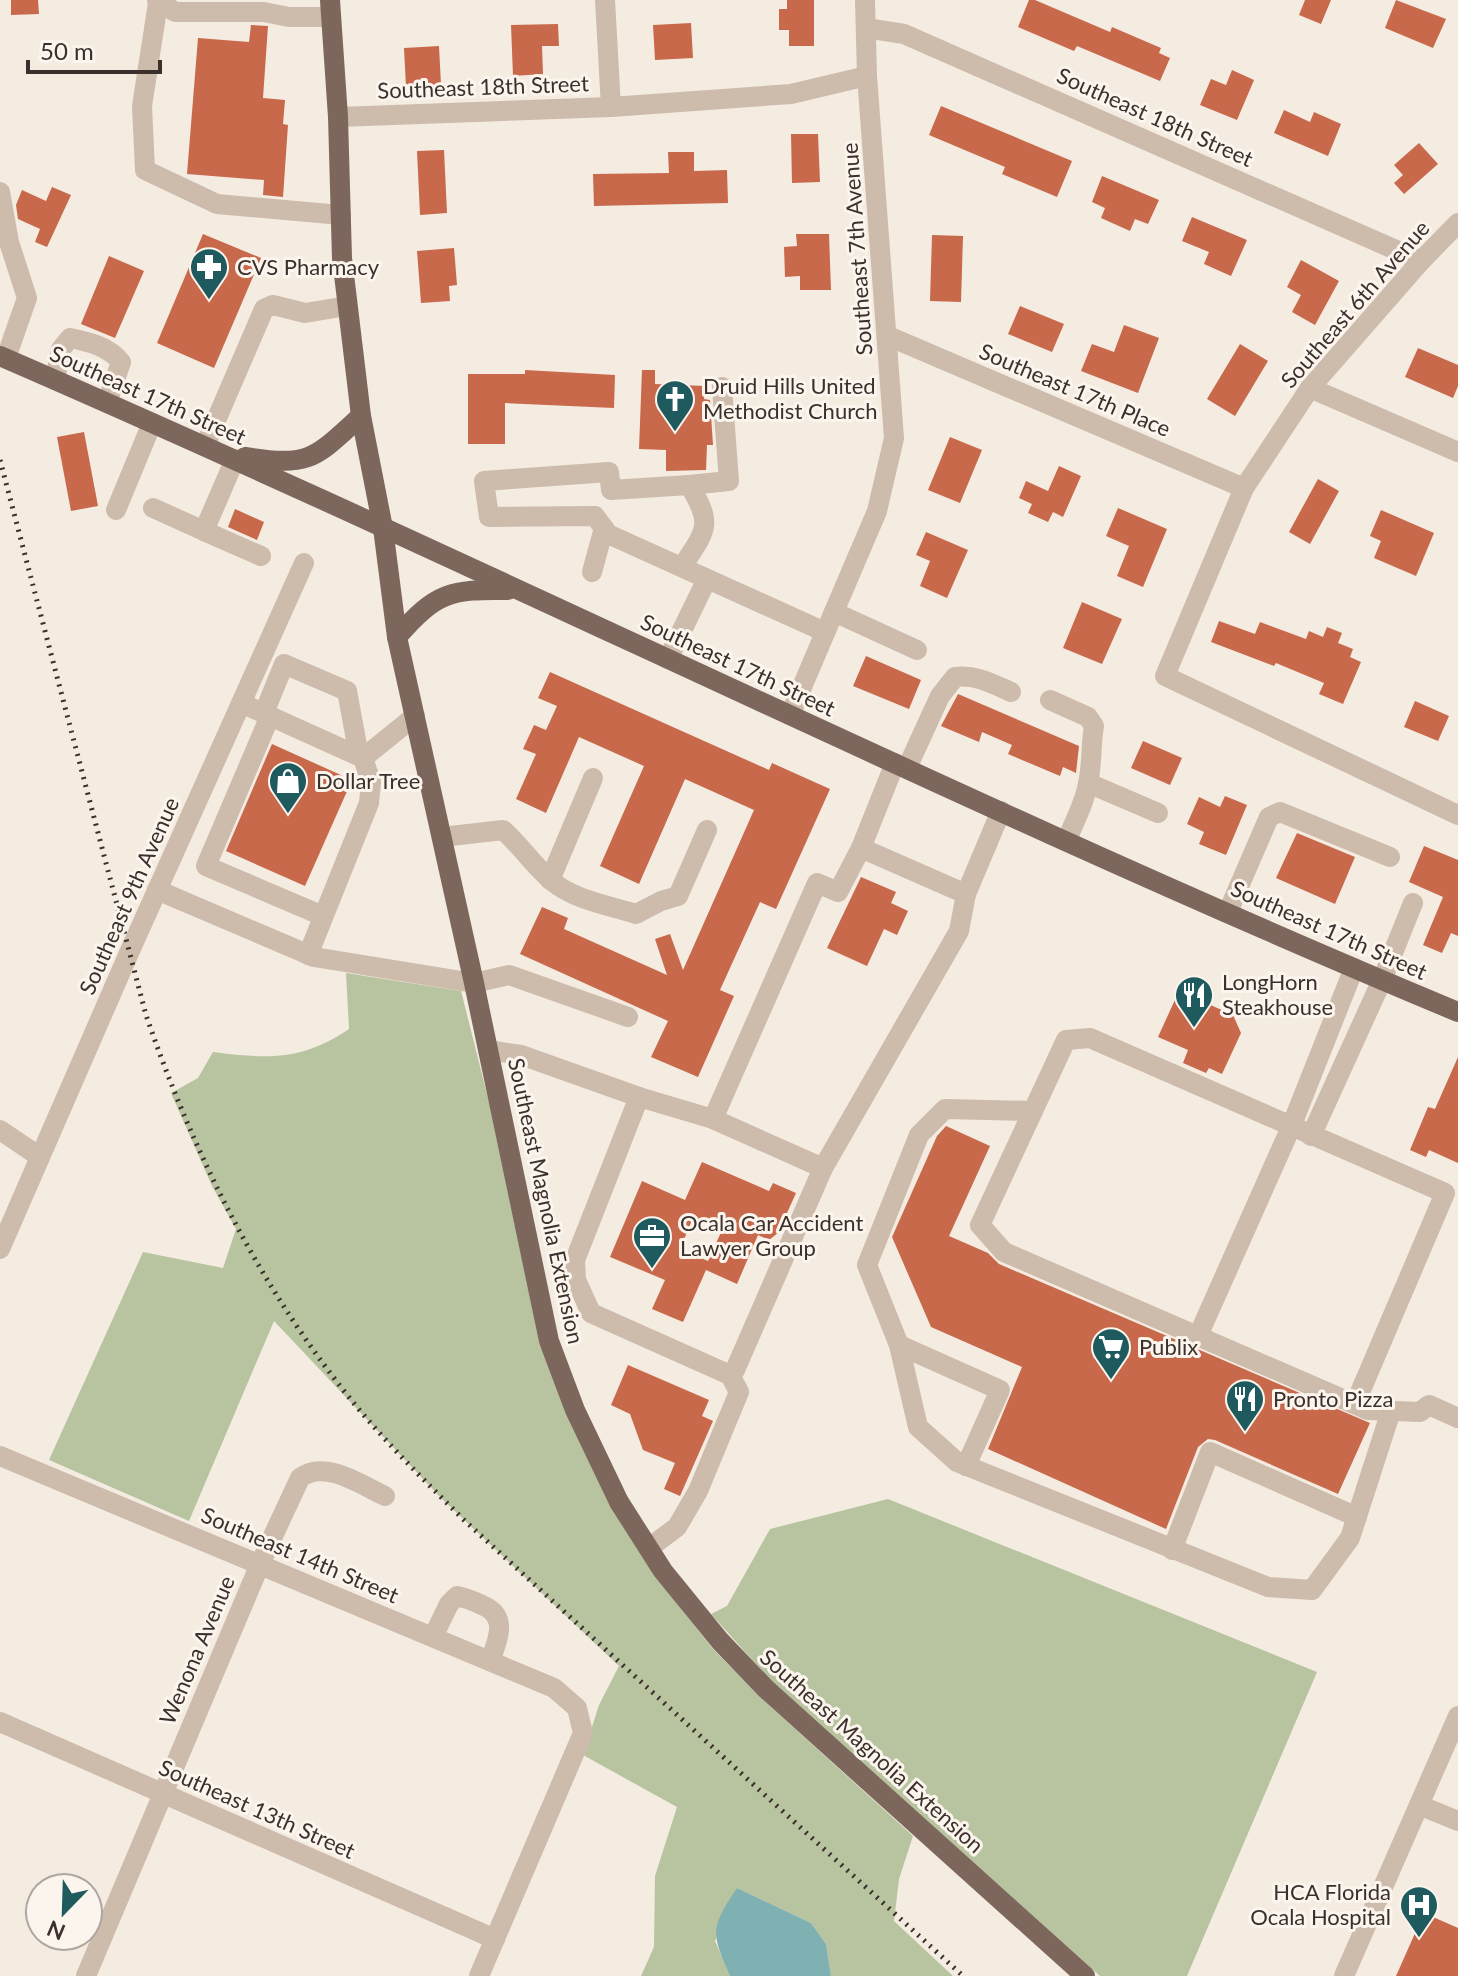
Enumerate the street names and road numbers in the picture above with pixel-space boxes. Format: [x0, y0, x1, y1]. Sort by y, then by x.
street label: Southeast 18th Street [1053, 61, 1257, 172]
street label: Southeast 18th Street [377, 69, 589, 104]
street label: Southeast 7th Avenue [836, 142, 877, 356]
street label: Southeast 6th Avenue [1275, 214, 1435, 393]
street label: Southeast 17th Place [976, 337, 1175, 442]
street label: Southeast 17th Street [46, 339, 250, 450]
street label: Southeast 17th Street [637, 608, 840, 722]
street label: Southeast 9th Avenue [73, 793, 184, 999]
street label: Southeast 17th Street [1227, 874, 1431, 985]
street label: Southeast Magnolia Extension [503, 1055, 590, 1346]
street label: Southeast 14th Street [198, 1501, 403, 1608]
street label: Wenona Avenue [153, 1571, 240, 1728]
street label: Southeast Magnolia Extension [755, 1643, 990, 1858]
street label: Southeast 13th Street [155, 1753, 359, 1864]

